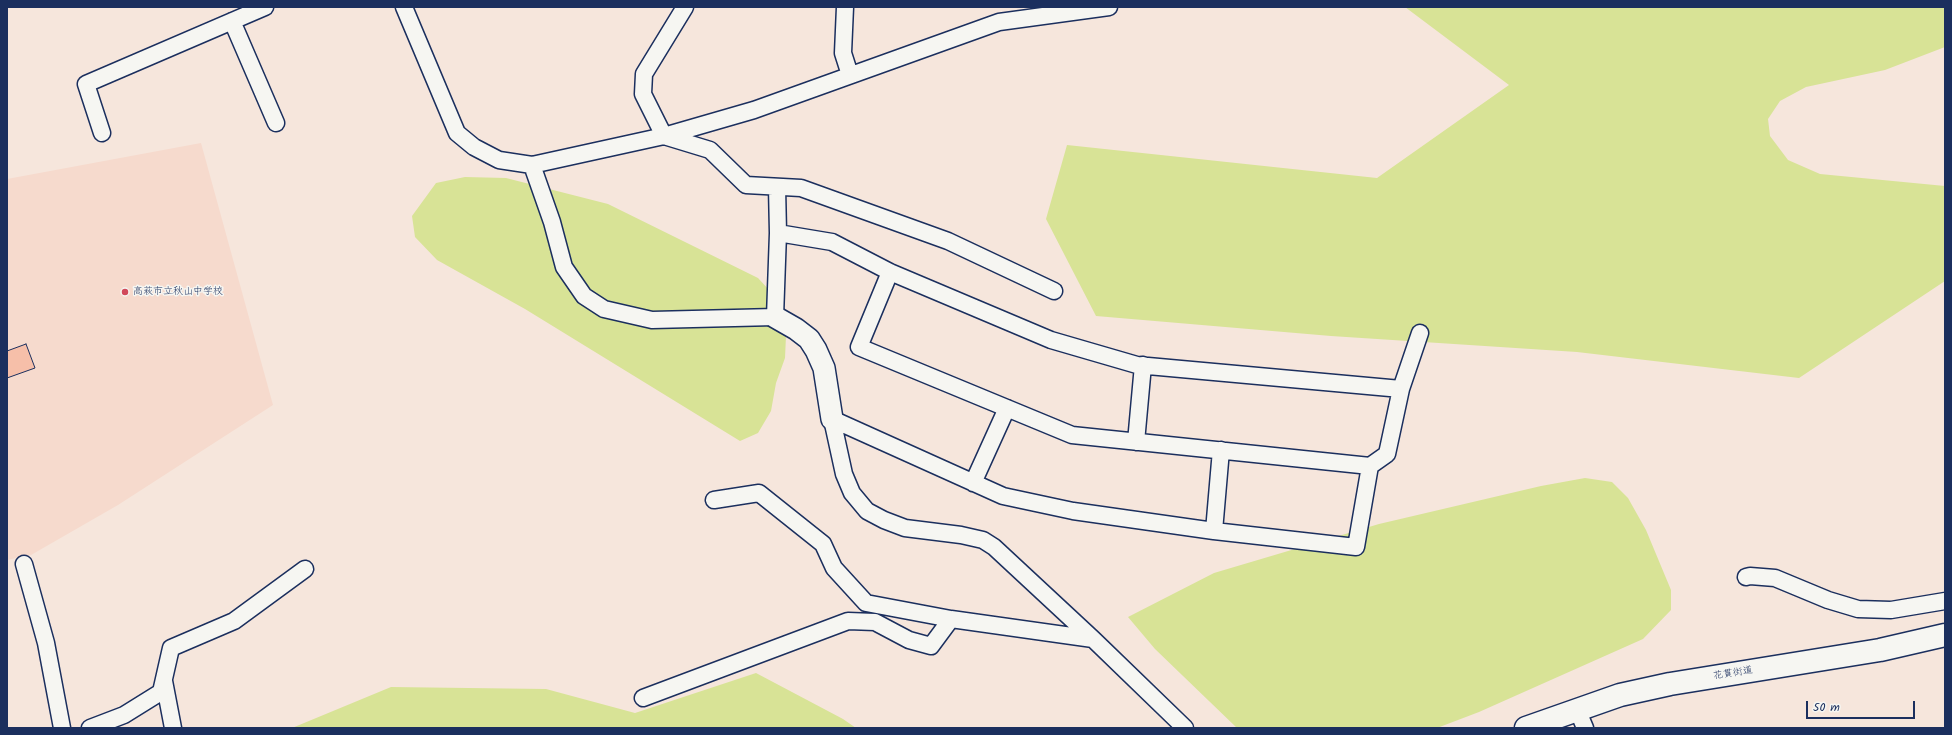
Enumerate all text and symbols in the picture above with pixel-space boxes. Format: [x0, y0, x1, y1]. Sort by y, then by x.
place label: 高萩市立秋山中学校 [133, 286, 223, 298]
marker: 高萩市立秋山中学校 [120, 287, 130, 297]
street label: 花貫街道 [1712, 665, 1754, 683]
scale bar [1808, 693, 1917, 719]
text: 50 m [1813, 698, 1840, 717]

